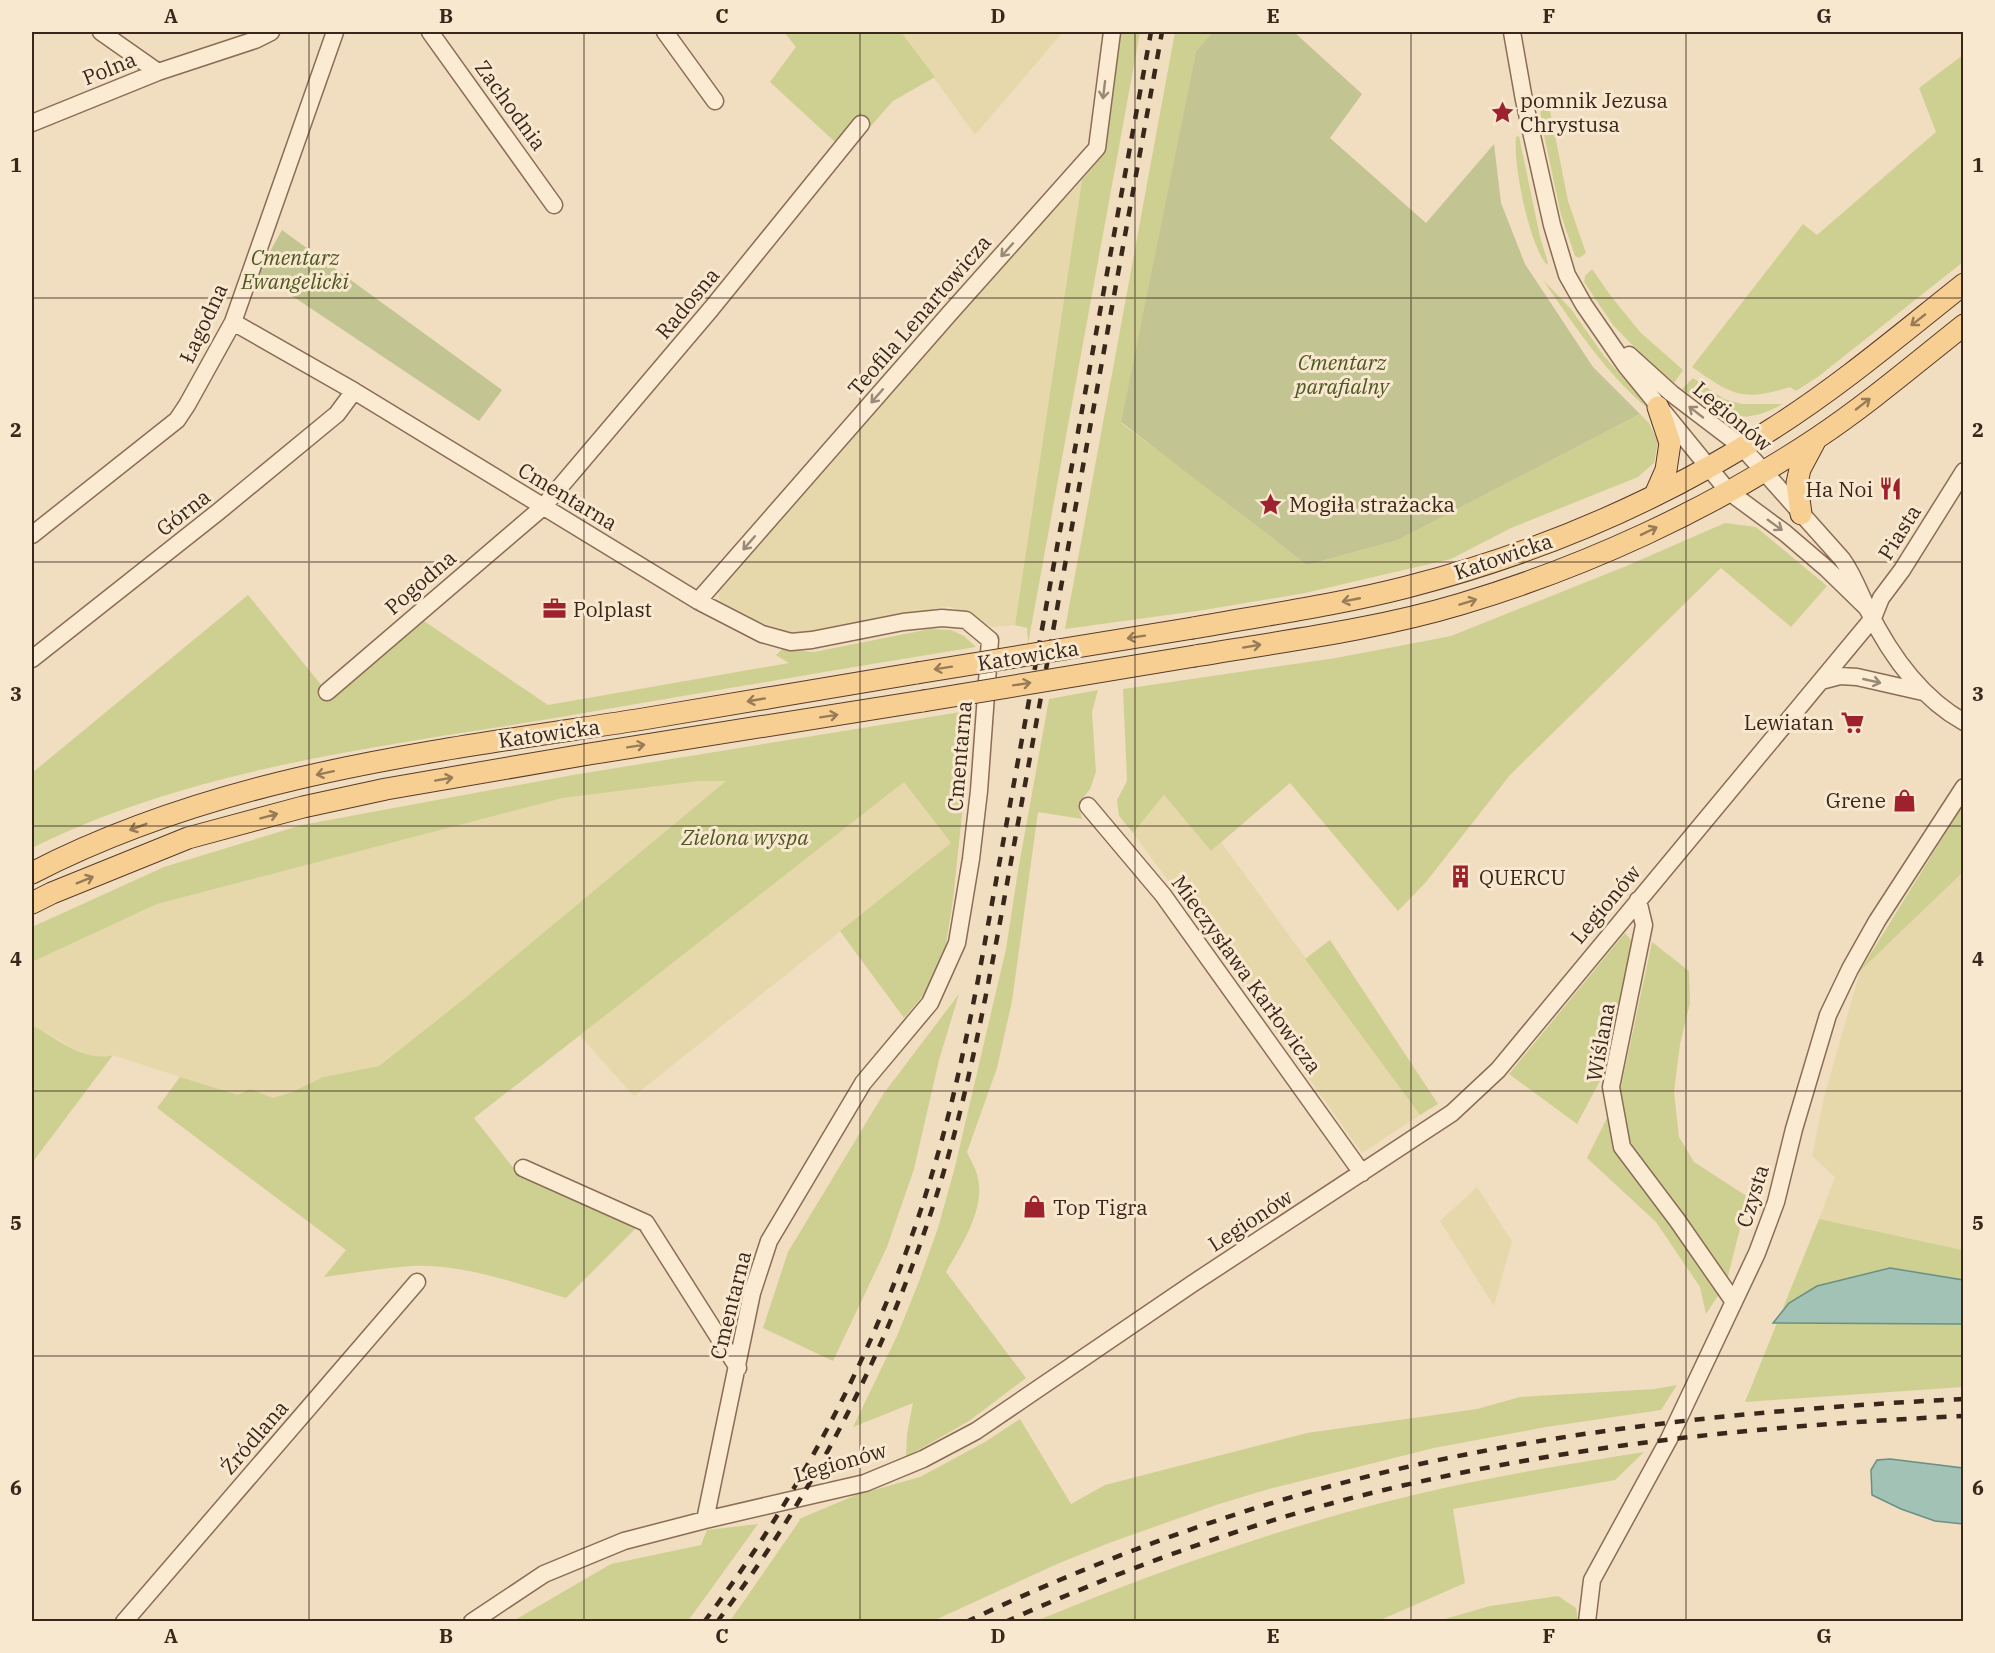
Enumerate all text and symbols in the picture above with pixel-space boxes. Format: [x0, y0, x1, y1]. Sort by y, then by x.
text: A [164, 2, 178, 29]
text: B [439, 2, 453, 29]
text: C [715, 2, 729, 29]
text: D [990, 2, 1006, 29]
text: E [1266, 2, 1280, 29]
text: F [1543, 2, 1555, 29]
text: G [1816, 2, 1832, 29]
street label: Polna [78, 45, 140, 91]
street label: Zachodnia [469, 54, 553, 156]
one-way arrow [1099, 79, 1110, 99]
place label: pomnik Jezusa Chrystusa [1520, 86, 1668, 138]
place icon: pomnik Jezusa Chrystusa [1489, 99, 1515, 125]
text: 1 [10, 151, 22, 178]
text: 1 [1972, 151, 1984, 178]
street label: Teofila Lenartowicza [841, 229, 997, 401]
one-way arrow [1000, 242, 1014, 257]
park label: Cmentarz Ewangelicki [240, 243, 349, 295]
street label: Radosna [649, 261, 725, 345]
street label: Łagodna [172, 279, 234, 367]
one-way arrow [1910, 314, 1926, 327]
park label: Cmentarz parafialny [1293, 348, 1391, 400]
street label: Legionów [1688, 375, 1779, 458]
one-way arrow [870, 388, 884, 403]
one-way arrow [1855, 397, 1871, 410]
one-way arrow [1688, 405, 1704, 418]
text: 2 [10, 416, 22, 443]
text: 2 [1972, 416, 1984, 443]
street label: Cmentarna [513, 455, 623, 537]
place label: Ha Noi [1805, 475, 1873, 503]
restaurant icon: Ha Noi [1878, 476, 1904, 502]
street label: Górna [150, 482, 216, 542]
place label: Mogiła strażacka [1289, 490, 1455, 518]
place icon: Mogiła strażacka [1258, 491, 1284, 517]
street label: Piasta [1871, 499, 1927, 565]
one-way arrow [1766, 519, 1782, 532]
one-way arrow [1640, 525, 1658, 536]
street label: Katowicka [1450, 526, 1556, 586]
one-way arrow [742, 535, 756, 550]
street label: Pogodna [379, 543, 461, 621]
place label: Polplast [573, 595, 652, 623]
one-way arrow [1341, 595, 1361, 606]
office icon: Polplast [542, 596, 568, 622]
one-way arrow [1458, 596, 1477, 607]
one-way arrow [1126, 632, 1146, 643]
street label: Katowicka [975, 633, 1081, 677]
one-way arrow [1242, 641, 1262, 652]
one-way arrow [934, 663, 954, 674]
one-way arrow [1863, 675, 1882, 687]
one-way arrow [1011, 679, 1031, 690]
text: 3 [10, 680, 22, 707]
text: 3 [1972, 680, 1984, 707]
one-way arrow [746, 695, 766, 706]
street label: Cmentarna [940, 699, 978, 813]
place label: Lewiatan [1744, 708, 1834, 736]
supermarket icon: Lewiatan [1839, 709, 1865, 735]
one-way arrow [818, 710, 838, 721]
street label: Katowicka [496, 712, 602, 754]
one-way arrow [626, 741, 645, 752]
one-way arrow [316, 767, 335, 779]
one-way arrow [433, 773, 453, 784]
place label: Grene [1826, 786, 1886, 814]
shop icon: Grene [1891, 787, 1917, 813]
one-way arrow [259, 810, 278, 822]
one-way arrow [129, 822, 148, 833]
park label: Zielona wyspa [680, 823, 809, 851]
street label: Legionów [1564, 858, 1647, 949]
place label: QUERCU [1479, 863, 1566, 891]
building icon: QUERCU [1448, 864, 1474, 890]
street label: Mieczysława Karłowicza [1166, 869, 1328, 1079]
one-way arrow [75, 874, 94, 885]
text: 4 [10, 945, 22, 972]
text: 4 [1972, 945, 1984, 972]
street label: Wiślana [1579, 1000, 1621, 1084]
street label: Czysta [1729, 1161, 1775, 1231]
street label: Legionów [1203, 1182, 1298, 1258]
place label: Top Tigra [1053, 1193, 1148, 1221]
shop icon: Top Tigra [1022, 1194, 1048, 1220]
text: 5 [10, 1209, 22, 1236]
text: 5 [1972, 1209, 1984, 1236]
street label: Cmentarna [703, 1248, 757, 1362]
street label: Źródlana [214, 1394, 294, 1480]
street label: Legionów [790, 1435, 890, 1489]
text: 6 [10, 1474, 22, 1501]
text: 6 [1972, 1474, 1984, 1501]
text: A [164, 1622, 178, 1649]
text: B [439, 1622, 453, 1649]
text: C [715, 1622, 729, 1649]
text: D [990, 1622, 1006, 1649]
text: E [1266, 1622, 1280, 1649]
text: F [1543, 1622, 1555, 1649]
text: G [1816, 1622, 1832, 1649]

